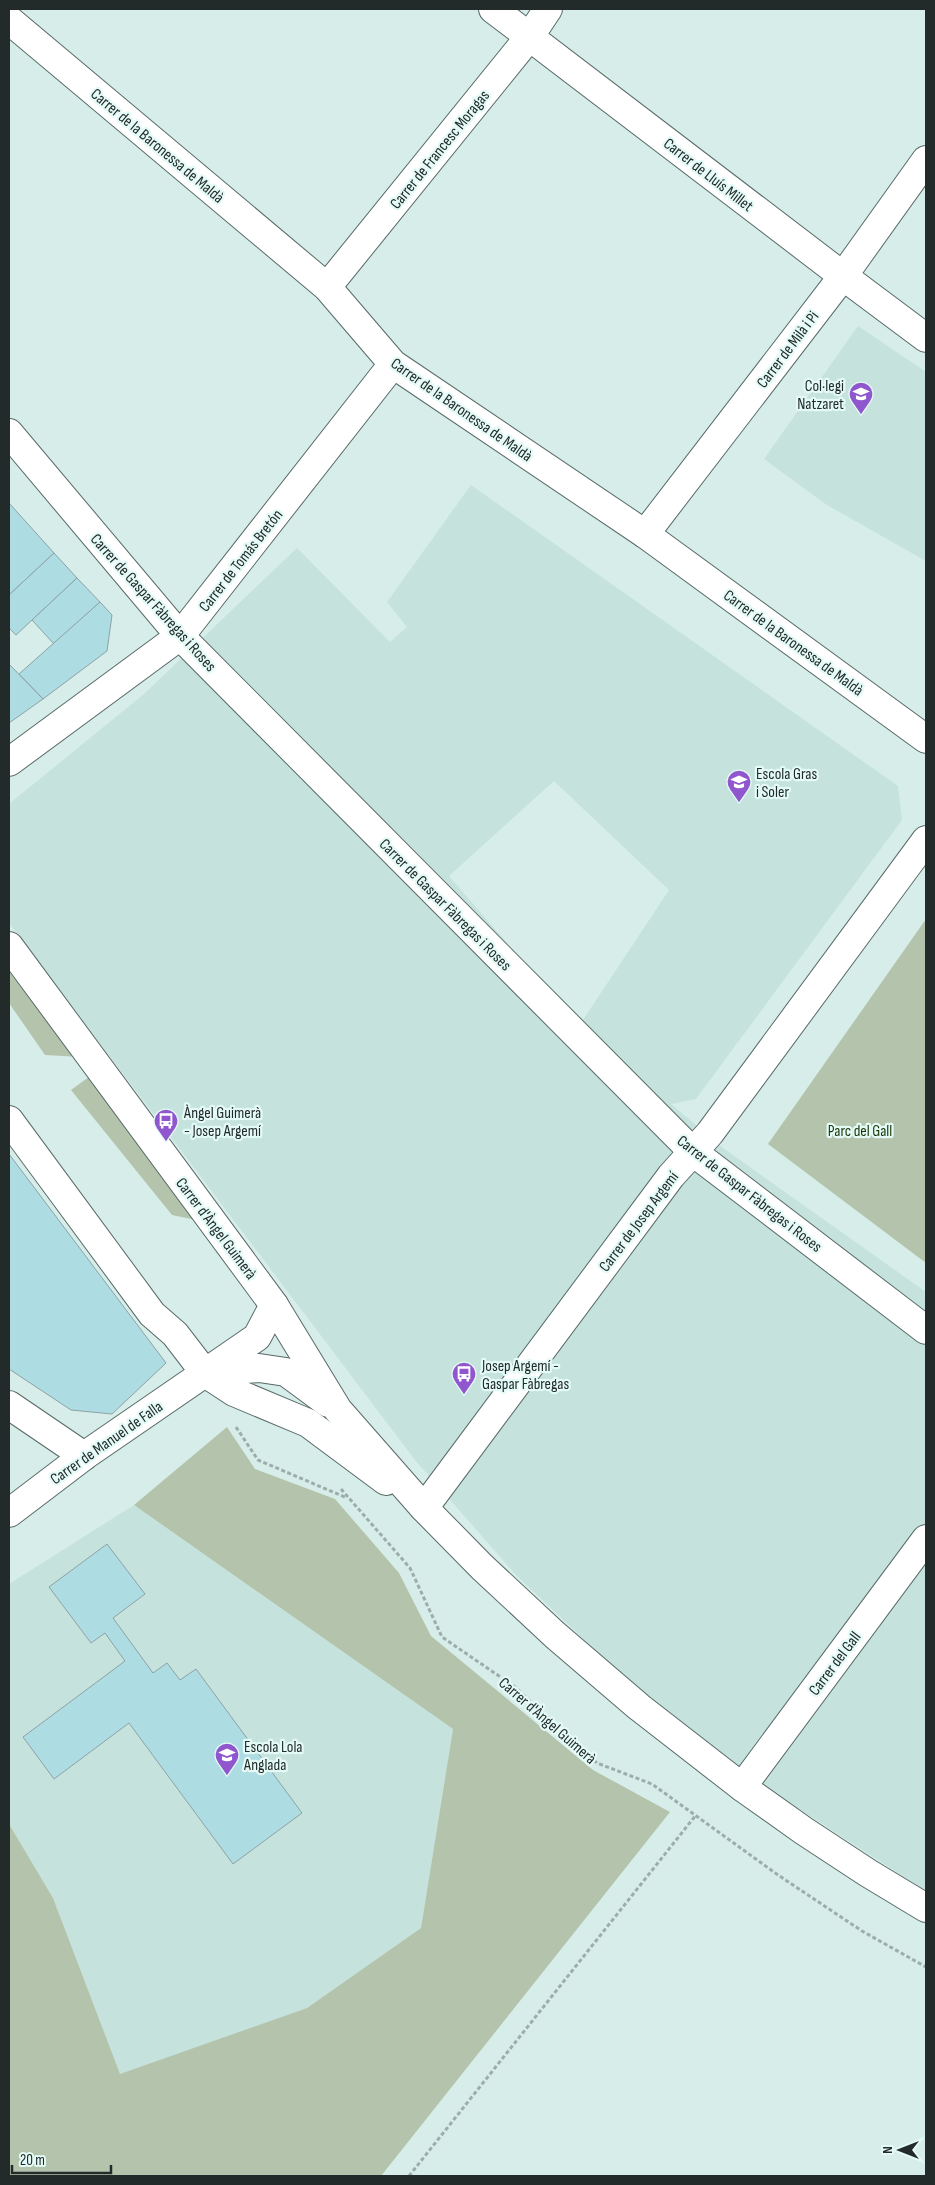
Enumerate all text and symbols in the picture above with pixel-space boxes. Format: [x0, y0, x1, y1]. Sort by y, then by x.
street label: Carrer de la Baronessa de Maldà [87, 85, 228, 207]
street label: Carrer de Francesc Moragas [386, 87, 494, 213]
street label: Carrer de Lluís Millet [660, 134, 757, 216]
street label: Carrer de Milà i Pi [753, 308, 823, 392]
street label: Carrer de la Baronessa de Maldà [387, 354, 535, 466]
place label: Col·legi Natzaret [797, 377, 844, 414]
school or university icon: Col·legi Natzaret [848, 381, 874, 415]
street label: Carrer de Tomás Bretón [195, 506, 287, 616]
street label: Carrer de Gaspar Fàbregas i Roses [86, 530, 220, 676]
street label: Carrer de la Baronessa de Maldà [720, 586, 867, 700]
place label: Escola Gras i Soler [756, 765, 818, 802]
school or university icon: Escola Gras i Soler [726, 769, 752, 803]
street label: Carrer de Gaspar Fàbregas i Roses [375, 835, 515, 975]
place label: Àngel Guimerà - Josep Argemí [183, 1104, 261, 1141]
bus stop icon: Àngel Guimerà - Josep Argemí [153, 1108, 179, 1142]
park label: Parc del Gall [828, 1122, 892, 1141]
street label: Carrer de Gaspar Fàbregas i Roses [673, 1132, 826, 1257]
street label: Carrer de Josep Argemí [595, 1168, 683, 1276]
street label: Carrer d'Àngel Guimerà [171, 1174, 260, 1284]
place label: Josep Argemí - Gaspar Fàbregas [481, 1357, 569, 1394]
bus stop icon: Josep Argemí - Gaspar Fàbregas [451, 1361, 477, 1395]
street label: Carrer de Manuel de Falla [47, 1397, 167, 1489]
street label: Carrer del Gall [805, 1628, 865, 1699]
street label: Carrer d'Àngel Guimerà [495, 1674, 599, 1768]
place label: Escola Lola Anglada [243, 1738, 303, 1775]
school or university icon: Escola Lola Anglada [214, 1742, 240, 1776]
north arrow [875, 2125, 925, 2175]
scale bar [12, 2142, 111, 2174]
text: N [879, 2146, 896, 2154]
text: 20 m [20, 2151, 45, 2170]

